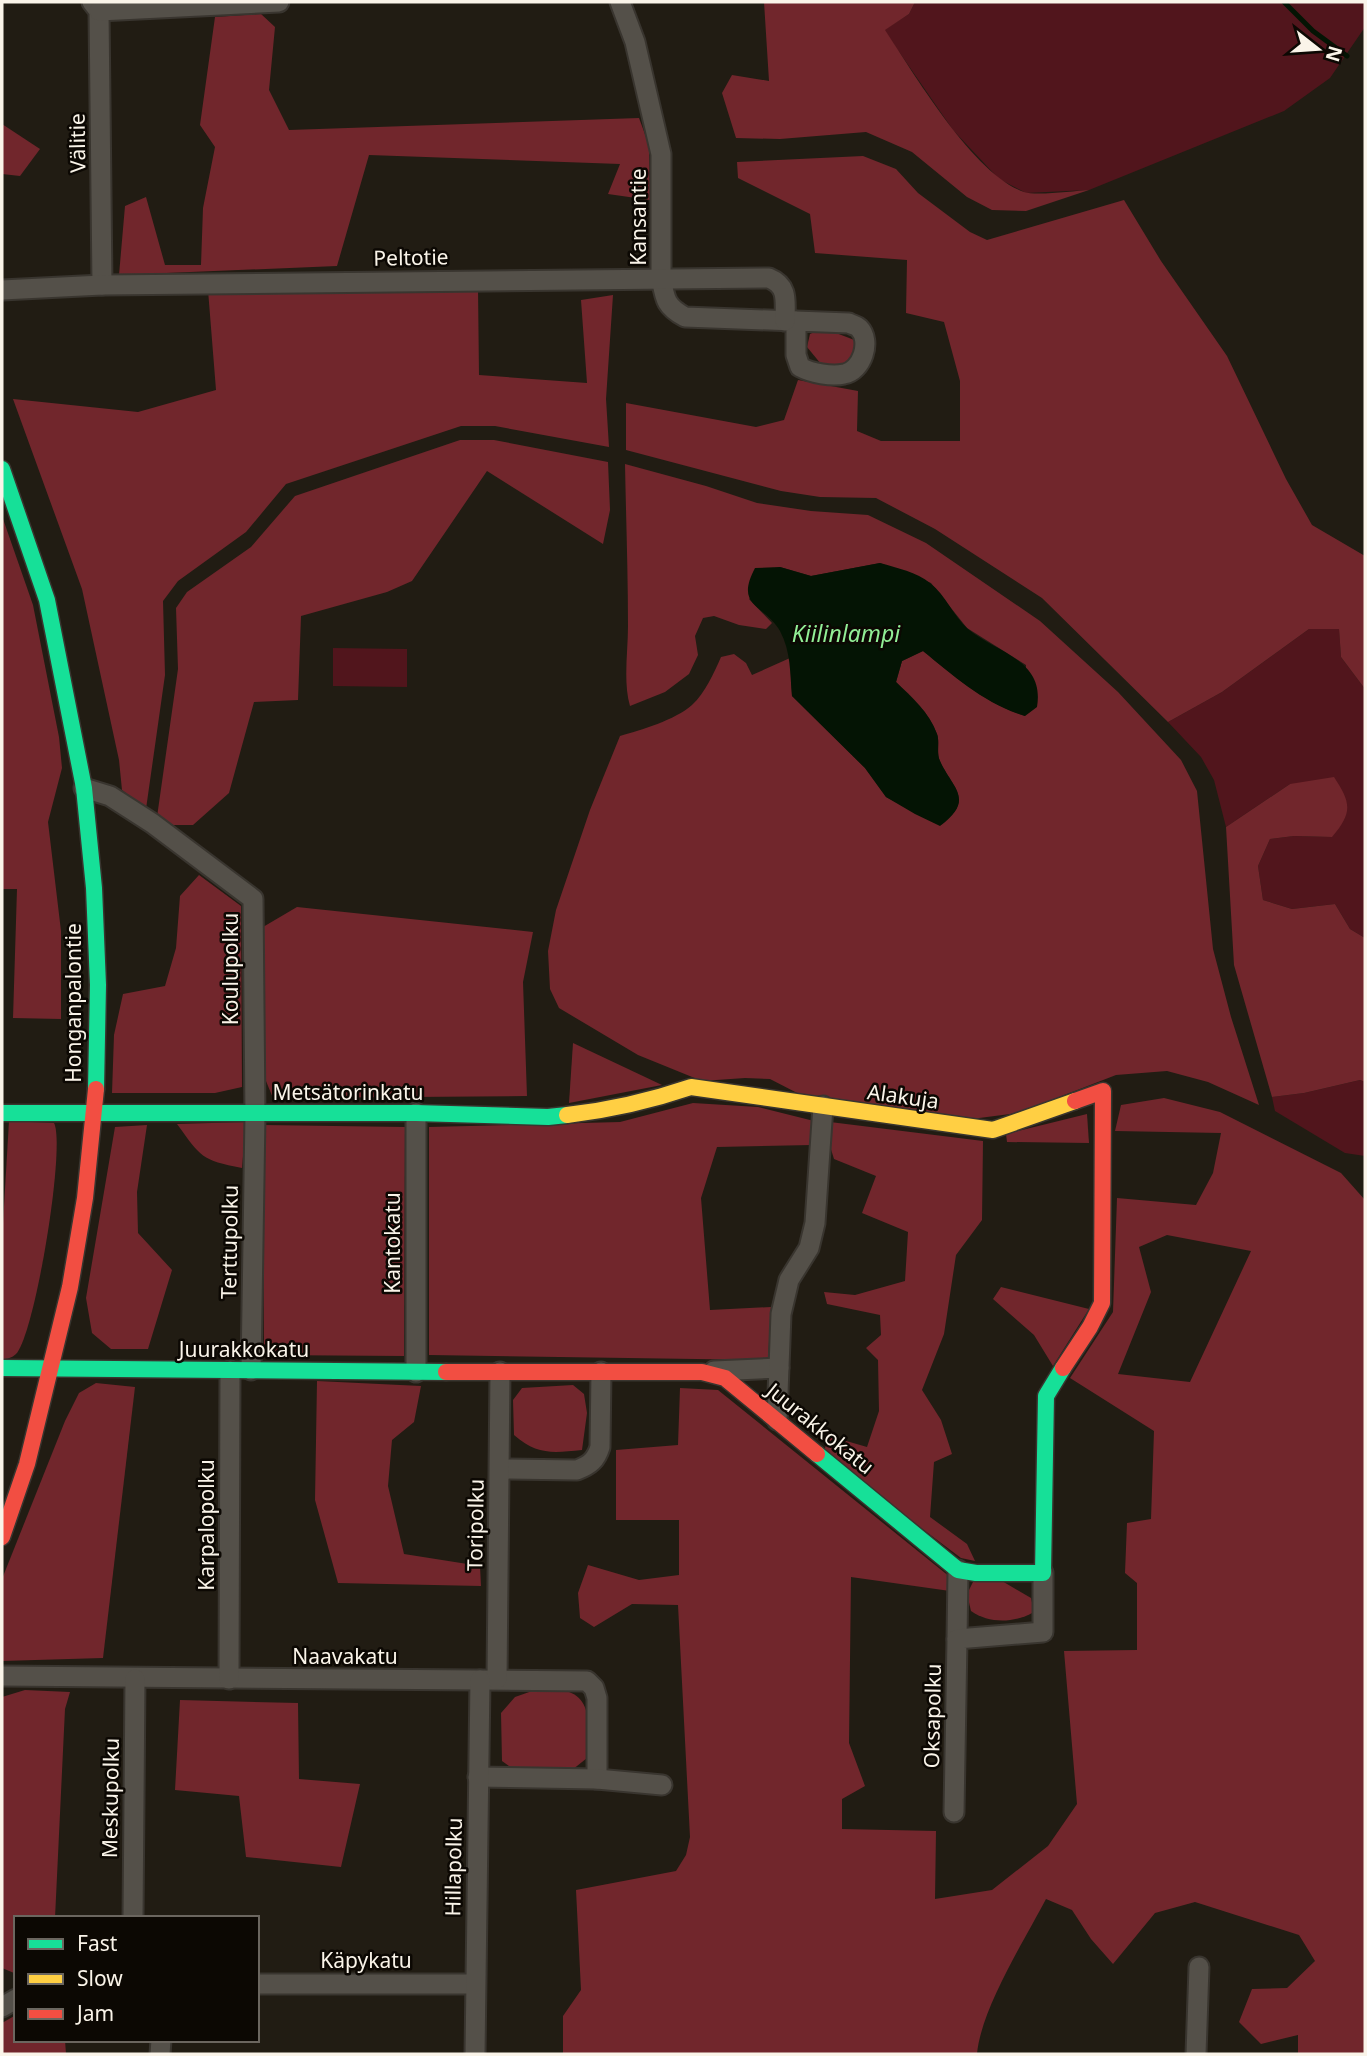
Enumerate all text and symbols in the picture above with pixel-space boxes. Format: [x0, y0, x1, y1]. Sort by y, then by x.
north arrow [1283, 14, 1353, 84]
text: N [1320, 43, 1349, 65]
street label: Välitie [62, 113, 92, 173]
street label: Kansantie [624, 168, 652, 266]
street label: Peltotie [373, 242, 449, 272]
water label: Kiilinlampi [792, 617, 901, 649]
street label: Koulupolku [216, 913, 244, 1025]
street label: Honganpalontie [59, 923, 87, 1083]
street label: Alakuja [866, 1077, 941, 1115]
street label: Metsätorinkatu [272, 1078, 424, 1106]
street label: Terttupolku [214, 1185, 244, 1299]
street label: Kantokatu [378, 1192, 406, 1294]
street label: Juurakkokatu [177, 1335, 309, 1363]
street label: Juurakkokatu [760, 1375, 880, 1480]
street label: Karpalopolku [192, 1459, 220, 1591]
street label: Toripolku [460, 1479, 490, 1571]
street label: Naavakatu [292, 1642, 398, 1670]
street label: Oksapolku [917, 1663, 947, 1769]
street label: Meskupolku [95, 1738, 125, 1858]
street label: Hillapolku [438, 1817, 468, 1917]
legend [14, 1916, 259, 2042]
text: Fast [77, 1929, 118, 1957]
street label: Käpykatu [320, 1946, 412, 1974]
text: Slow [77, 1964, 123, 1992]
text: Jam [75, 1999, 114, 2027]

